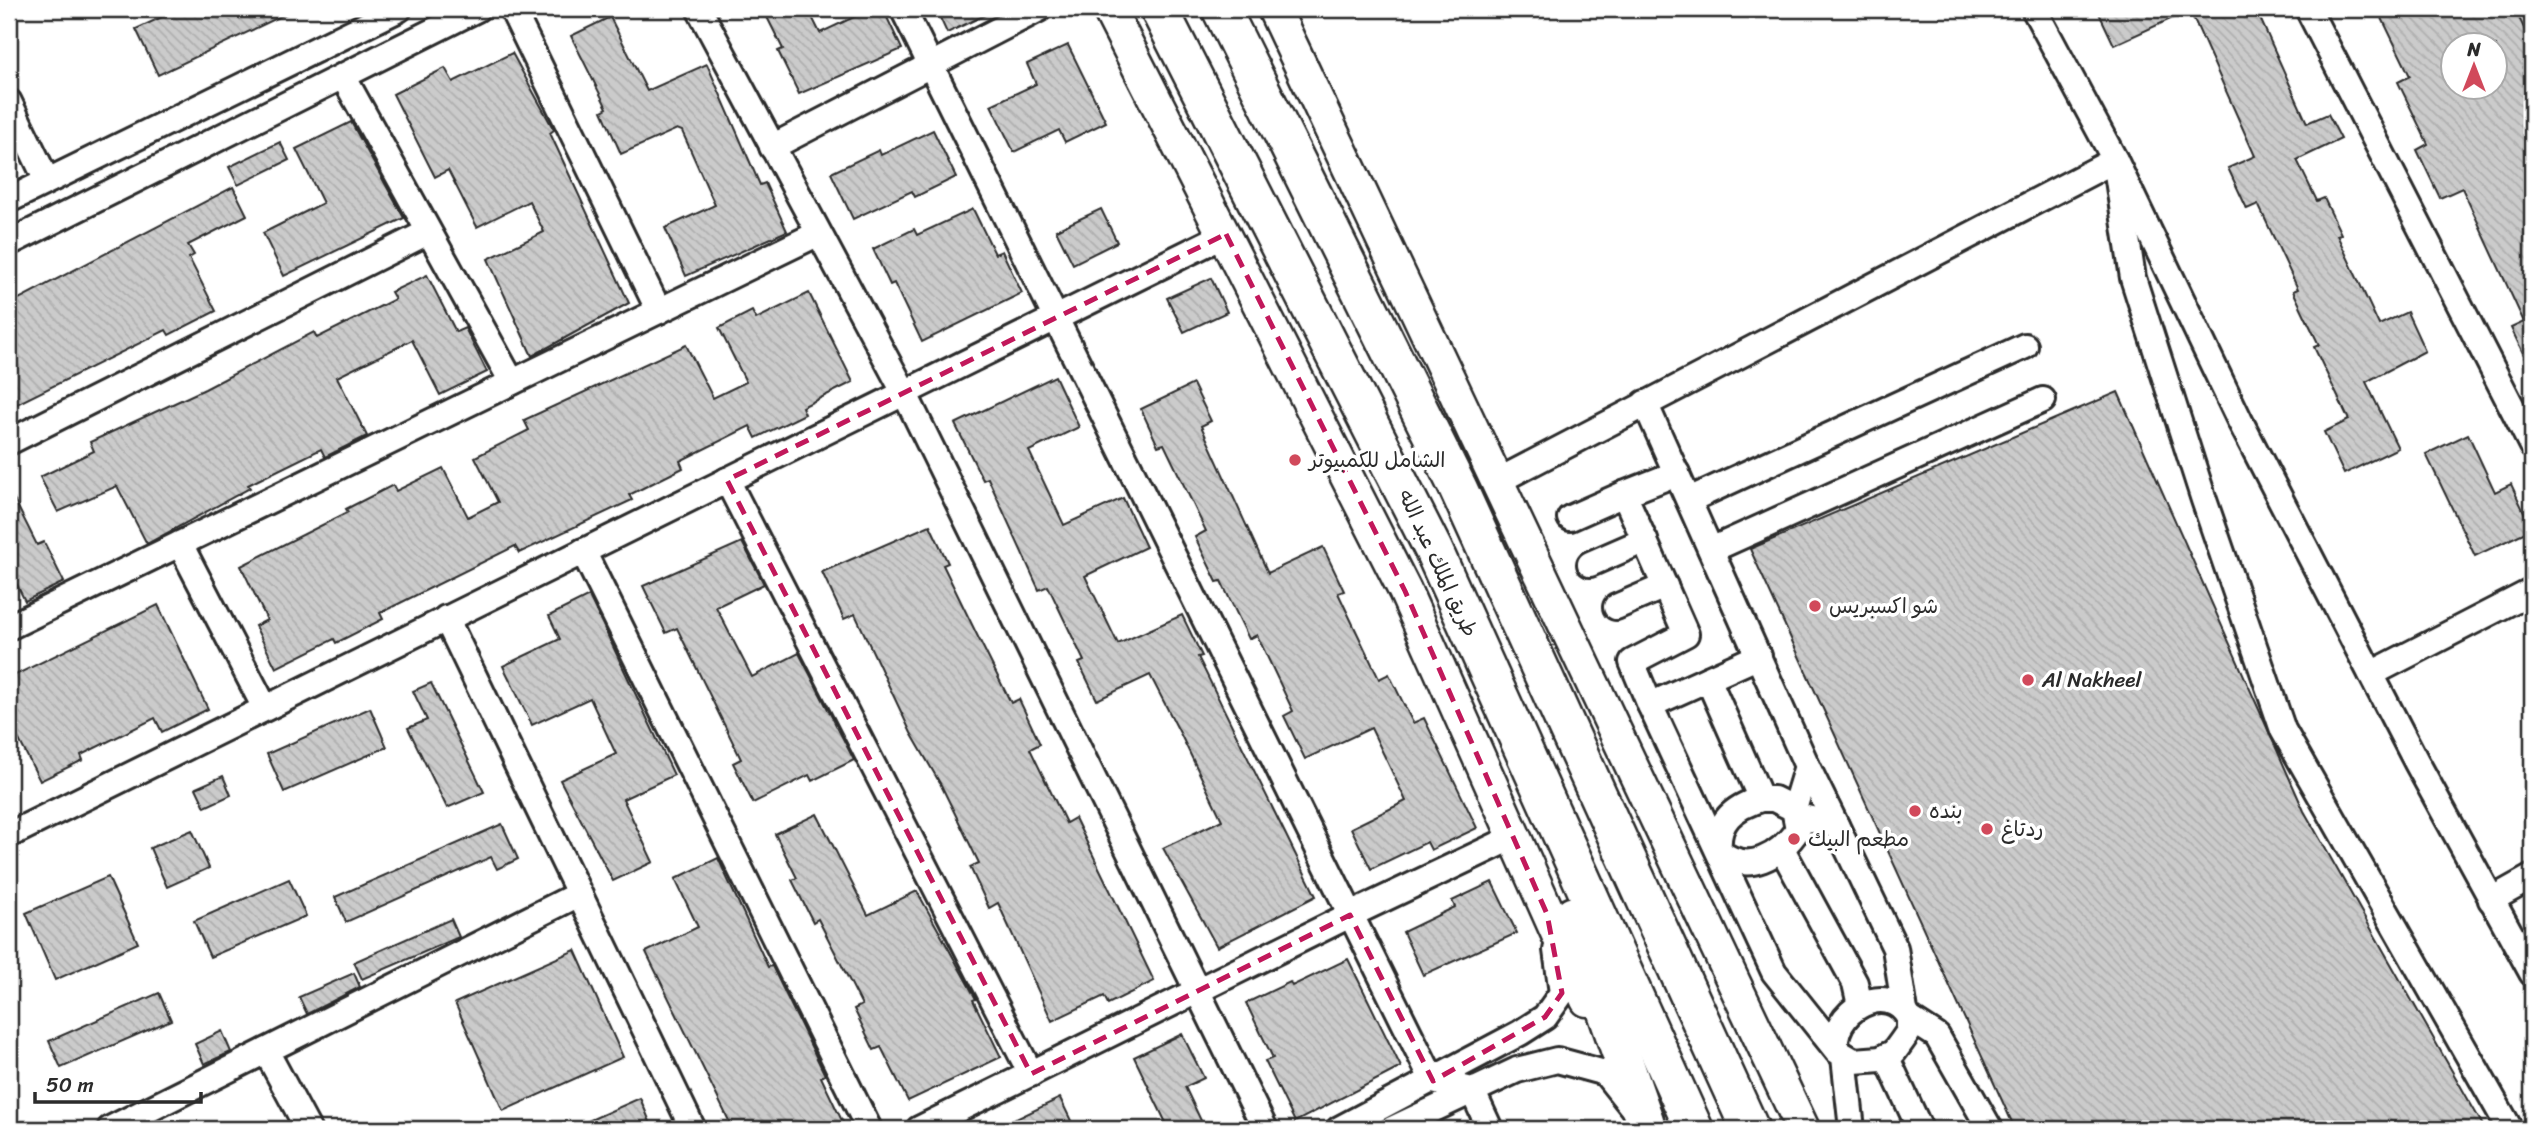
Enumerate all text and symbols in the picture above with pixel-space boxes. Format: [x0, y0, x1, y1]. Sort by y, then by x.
north arrow [2440, 32, 2510, 102]
text: N [2466, 33, 2481, 66]
place label: الشامل للكمبيوتر [1307, 441, 1445, 479]
marker: الشامل للكمبيوتر [1287, 452, 1303, 468]
street label: طريق الملك عبد الله [1387, 483, 1489, 643]
place label: شو اكسبريس [1829, 587, 1938, 625]
marker: شو اكسبريس [1807, 598, 1823, 614]
place label: Al Nakheel [2041, 661, 2142, 699]
marker: Al Nakheel [2020, 672, 2036, 688]
place label: بنده [1929, 792, 1963, 830]
marker: بنده [1907, 803, 1923, 819]
place label: ردتاغ [2001, 810, 2044, 848]
place label: مطعم البيك [1808, 820, 1909, 858]
marker: ردتاغ [1979, 821, 1995, 837]
marker: مطعم البيك [1786, 831, 1802, 847]
scale bar [35, 1061, 201, 1105]
text: 50 m [46, 1066, 94, 1104]

